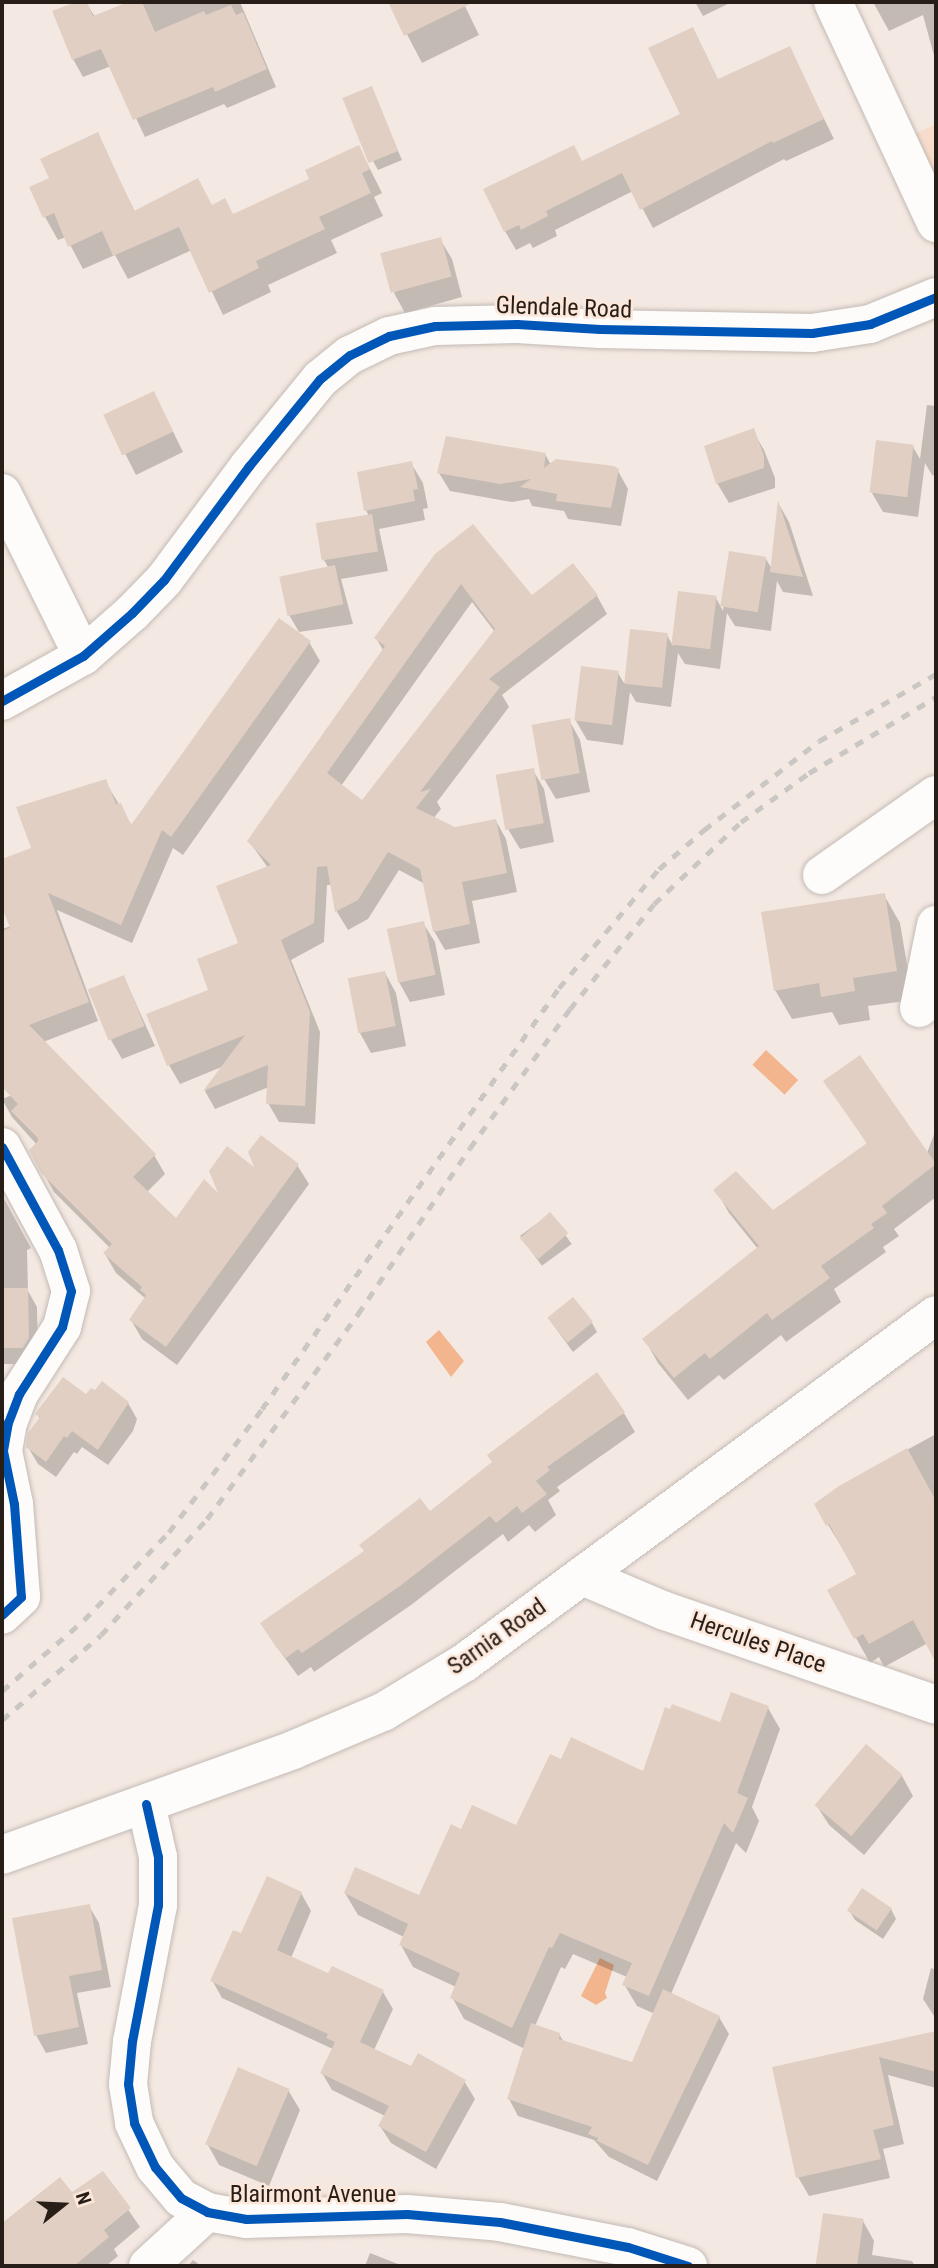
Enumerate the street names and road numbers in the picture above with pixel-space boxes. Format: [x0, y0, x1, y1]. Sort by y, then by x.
street label: Glendale Road [495, 291, 633, 325]
street label: Sarnia Road [442, 1593, 552, 1681]
street label: Hercules Place [686, 1606, 830, 1680]
street label: Blairmont Avenue [230, 2181, 396, 2209]

